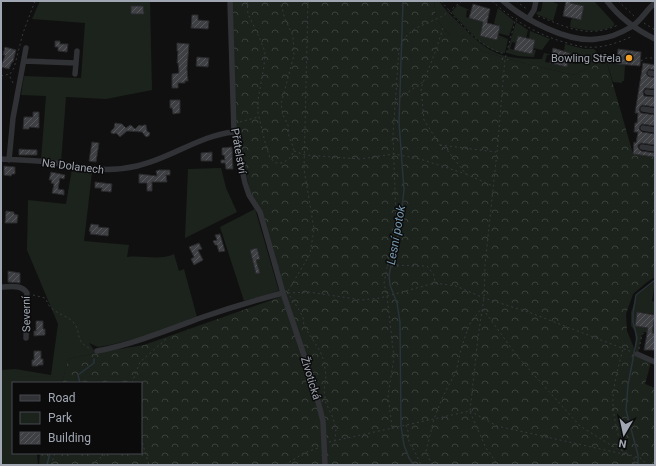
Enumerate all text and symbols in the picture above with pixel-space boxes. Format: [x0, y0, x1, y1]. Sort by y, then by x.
place label: Bowling Střela [551, 52, 621, 65]
marker: Bowling Střela [624, 53, 634, 63]
street label: Přátelství [228, 127, 249, 176]
street label: Na Dolanech [41, 156, 105, 177]
water label: Lesní potok [384, 203, 408, 266]
street label: Severní [20, 295, 33, 332]
street label: Životická [298, 355, 323, 401]
legend [12, 382, 142, 454]
text: Road [48, 391, 76, 405]
text: Park [48, 411, 73, 425]
north arrow [604, 414, 644, 454]
text: Building [48, 431, 91, 445]
text: N [617, 436, 627, 450]

